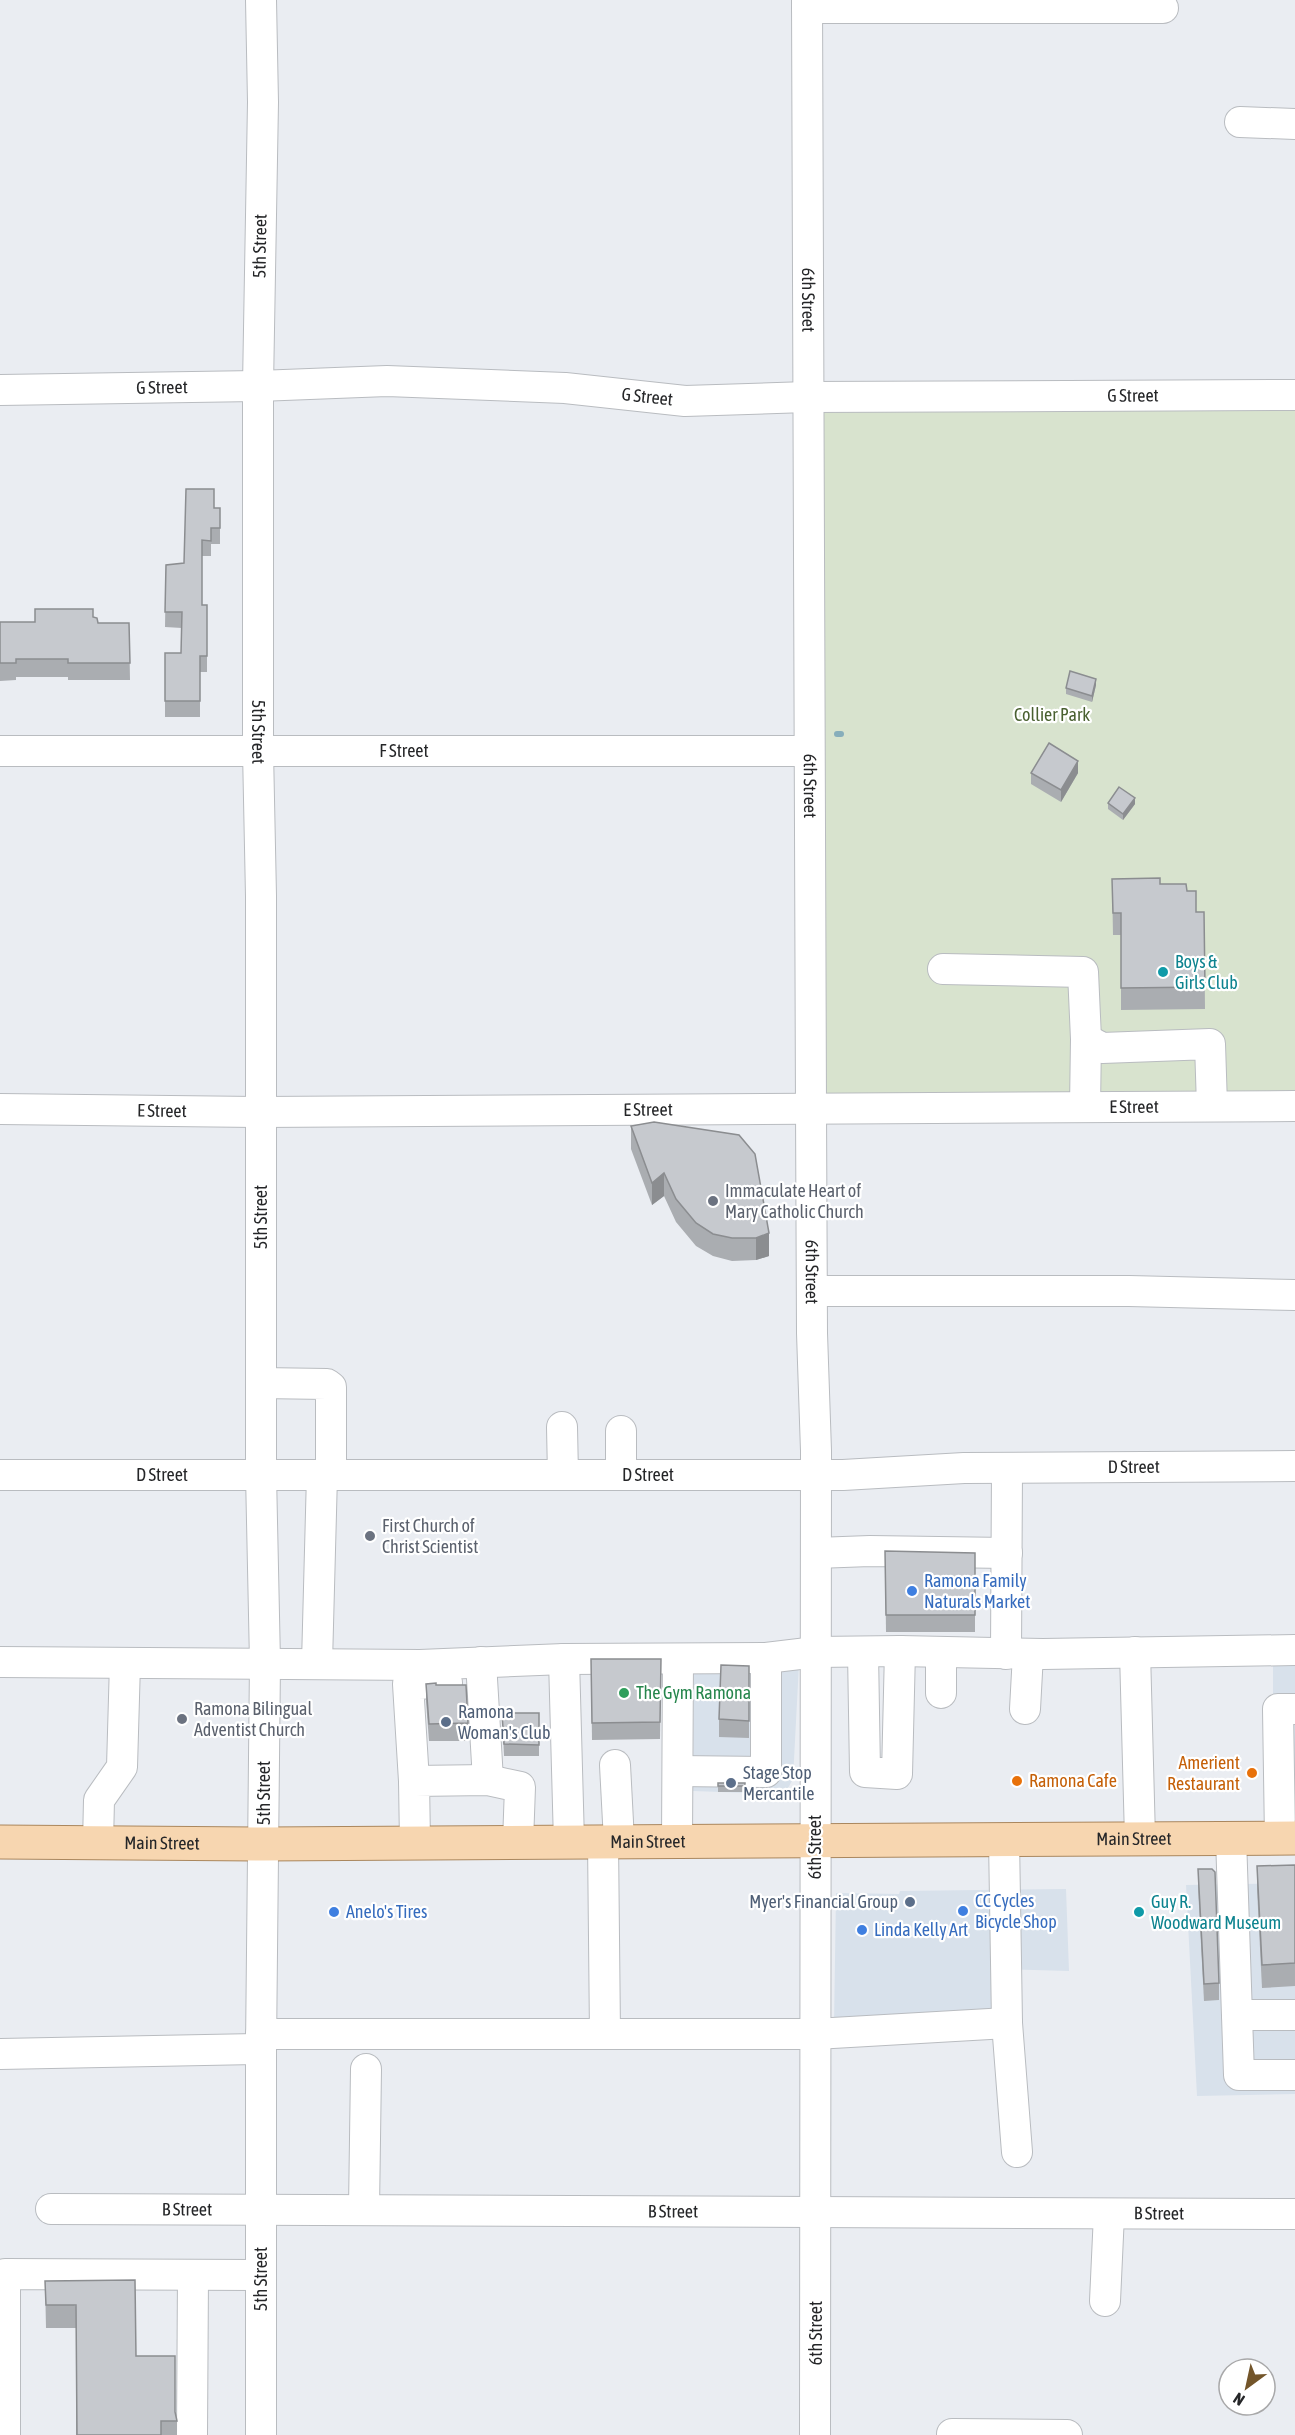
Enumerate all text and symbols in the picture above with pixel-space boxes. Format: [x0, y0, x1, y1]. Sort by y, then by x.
street label: 5th Street [248, 214, 271, 278]
street label: 6th Street [798, 268, 819, 332]
street label: G Street [136, 376, 188, 398]
street label: G Street [621, 383, 674, 410]
street label: G Street [1107, 385, 1159, 406]
street label: 5th Street [248, 700, 269, 764]
park label: Collier Park [1014, 704, 1090, 725]
street label: F Street [379, 740, 429, 761]
street label: 6th Street [800, 754, 821, 818]
place label: Boys & Girls Club [1175, 951, 1238, 993]
marker: Boys & Girls Club [1156, 965, 1170, 979]
street label: E Street [1109, 1096, 1159, 1117]
street label: E Street [623, 1099, 673, 1120]
street label: E Street [137, 1100, 187, 1121]
place label: Immaculate Heart of Mary Catholic Church [725, 1180, 864, 1222]
street label: 5th Street [250, 1185, 271, 1249]
marker: Immaculate Heart of Mary Catholic Church [706, 1194, 720, 1208]
street label: 6th Street [802, 1240, 823, 1304]
street label: D Street [1108, 1456, 1160, 1477]
street label: D Street [136, 1464, 188, 1485]
street label: D Street [622, 1464, 674, 1485]
place label: First Church of Christ Scientist [382, 1515, 478, 1557]
marker: First Church of Christ Scientist [363, 1529, 377, 1543]
place label: Ramona Family Naturals Market [924, 1570, 1030, 1612]
marker: Ramona Family Naturals Market [905, 1584, 919, 1598]
place label: The Gym Ramona [636, 1682, 751, 1703]
marker: The Gym Ramona [617, 1686, 631, 1700]
place label: Ramona Bilingual Adventist Church [194, 1698, 312, 1740]
place label: Ramona Woman's Club [458, 1701, 551, 1743]
marker: Ramona Bilingual Adventist Church [175, 1712, 189, 1726]
marker: Ramona Woman's Club [439, 1715, 453, 1729]
place label: Amerient Restaurant [1167, 1752, 1240, 1794]
street label: 5th Street [253, 1761, 274, 1825]
place label: Stage Stop Mercantile [743, 1762, 814, 1804]
marker: Amerient Restaurant [1245, 1766, 1259, 1780]
place label: Ramona Cafe [1029, 1770, 1117, 1791]
marker: Ramona Cafe [1010, 1774, 1024, 1788]
marker: Stage Stop Mercantile [724, 1776, 738, 1790]
street label: 6th Street [804, 1815, 825, 1879]
street label: Main Street [1096, 1828, 1172, 1849]
street label: Main Street [610, 1831, 686, 1852]
street label: Main Street [124, 1832, 200, 1854]
place label: CC Cycles Bicycle Shop [975, 1890, 1057, 1932]
place label: Myer's Financial Group [749, 1891, 898, 1912]
place label: Guy R. Woodward Museum [1151, 1891, 1281, 1933]
marker: Myer's Financial Group [903, 1895, 917, 1909]
place label: Anelo's Tires [346, 1901, 427, 1922]
marker: CC Cycles Bicycle Shop [956, 1904, 970, 1918]
marker: Anelo's Tires [327, 1905, 341, 1919]
marker: Guy R. Woodward Museum [1132, 1905, 1146, 1919]
place label: Linda Kelly Art [874, 1919, 968, 1940]
marker: Linda Kelly Art [855, 1923, 869, 1937]
street label: B Street [162, 2198, 212, 2220]
street label: B Street [648, 2200, 698, 2222]
street label: B Street [1134, 2202, 1184, 2224]
street label: 5th Street [250, 2247, 271, 2311]
street label: 6th Street [805, 2301, 826, 2365]
north arrow [1217, 2357, 1277, 2417]
text: N [1230, 2389, 1248, 2410]

